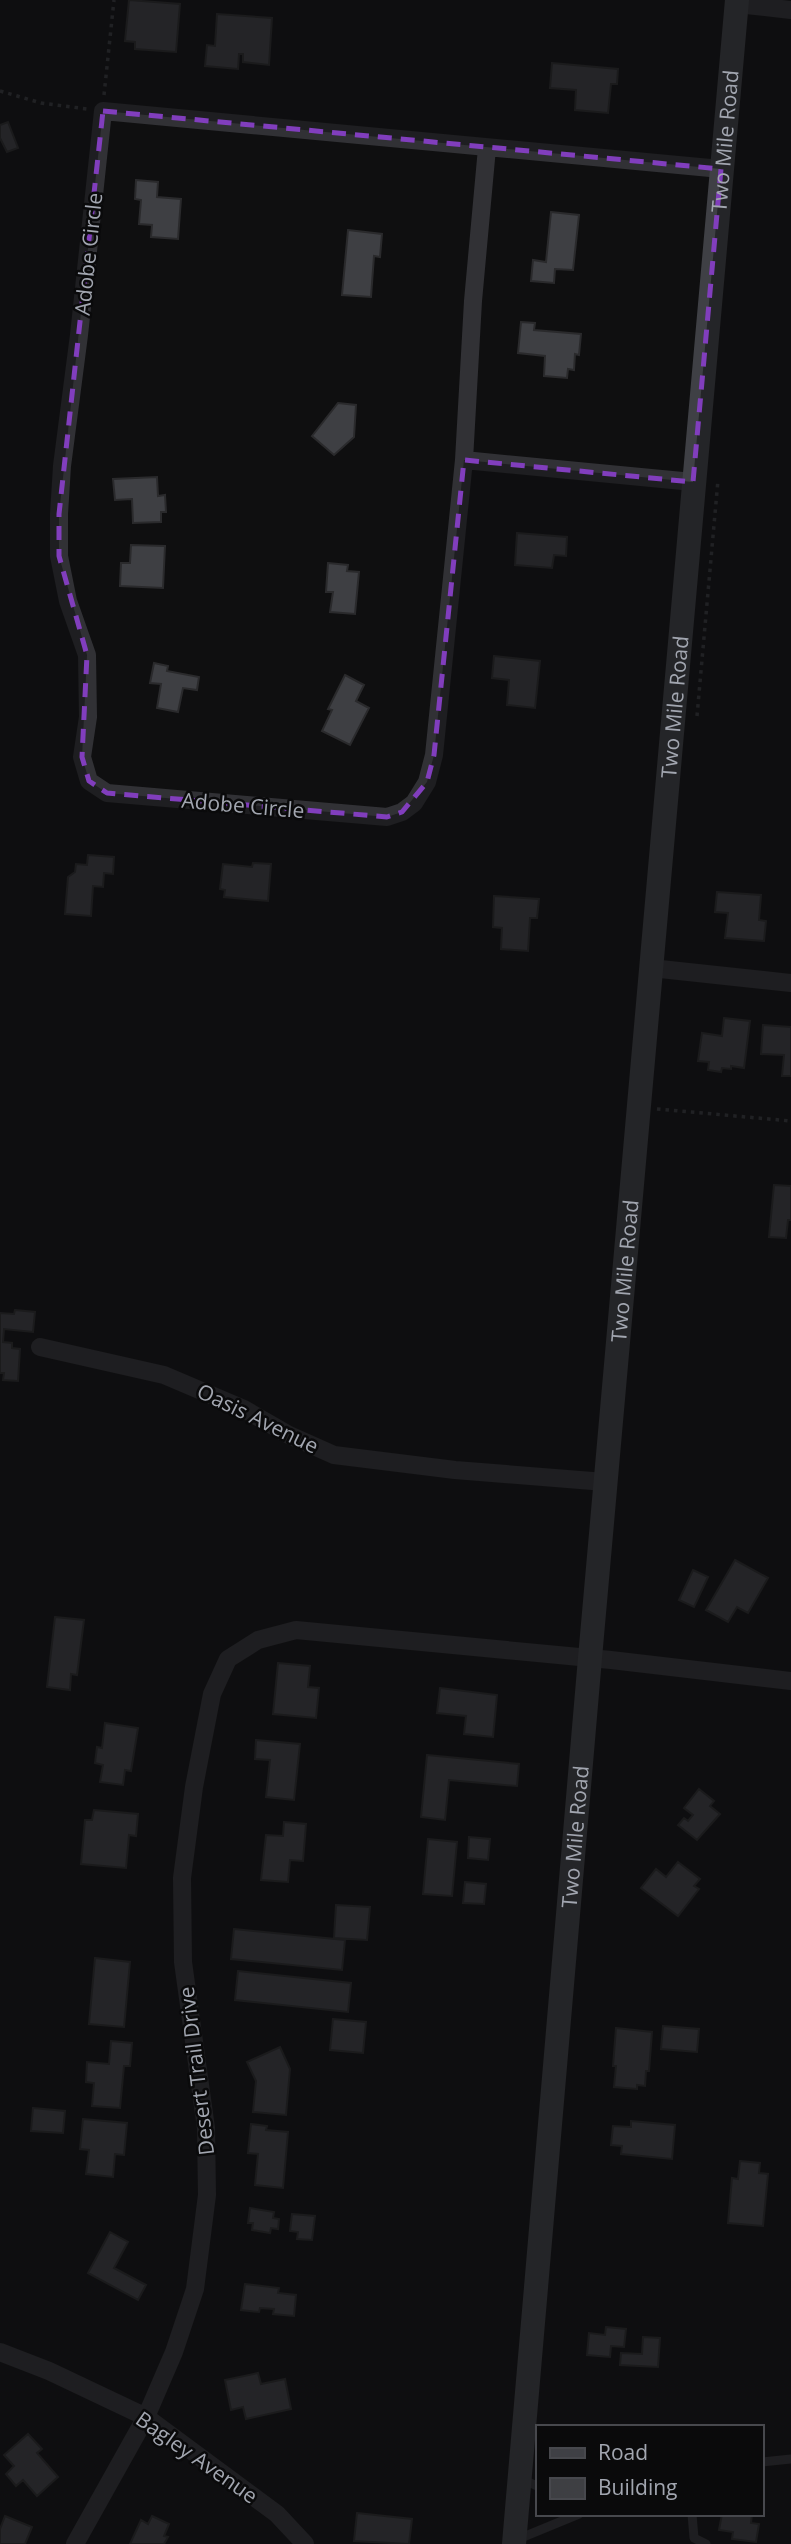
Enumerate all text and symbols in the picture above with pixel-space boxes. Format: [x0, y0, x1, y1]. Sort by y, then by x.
street label: Two Mile Road [704, 69, 745, 214]
street label: Adobe Circle [68, 191, 108, 317]
street label: Two Mile Road [654, 635, 695, 779]
street label: Adobe Circle [180, 786, 306, 824]
street label: Two Mile Road [604, 1198, 645, 1343]
street label: Oasis Avenue [193, 1377, 323, 1459]
street label: Two Mile Road [555, 1764, 595, 1909]
street label: Desert Trail Drive [172, 1985, 220, 2157]
street label: Bagley Avenue [130, 2405, 264, 2509]
legend [536, 2425, 763, 2516]
text: Road [598, 2438, 648, 2466]
text: Building [598, 2473, 677, 2501]

